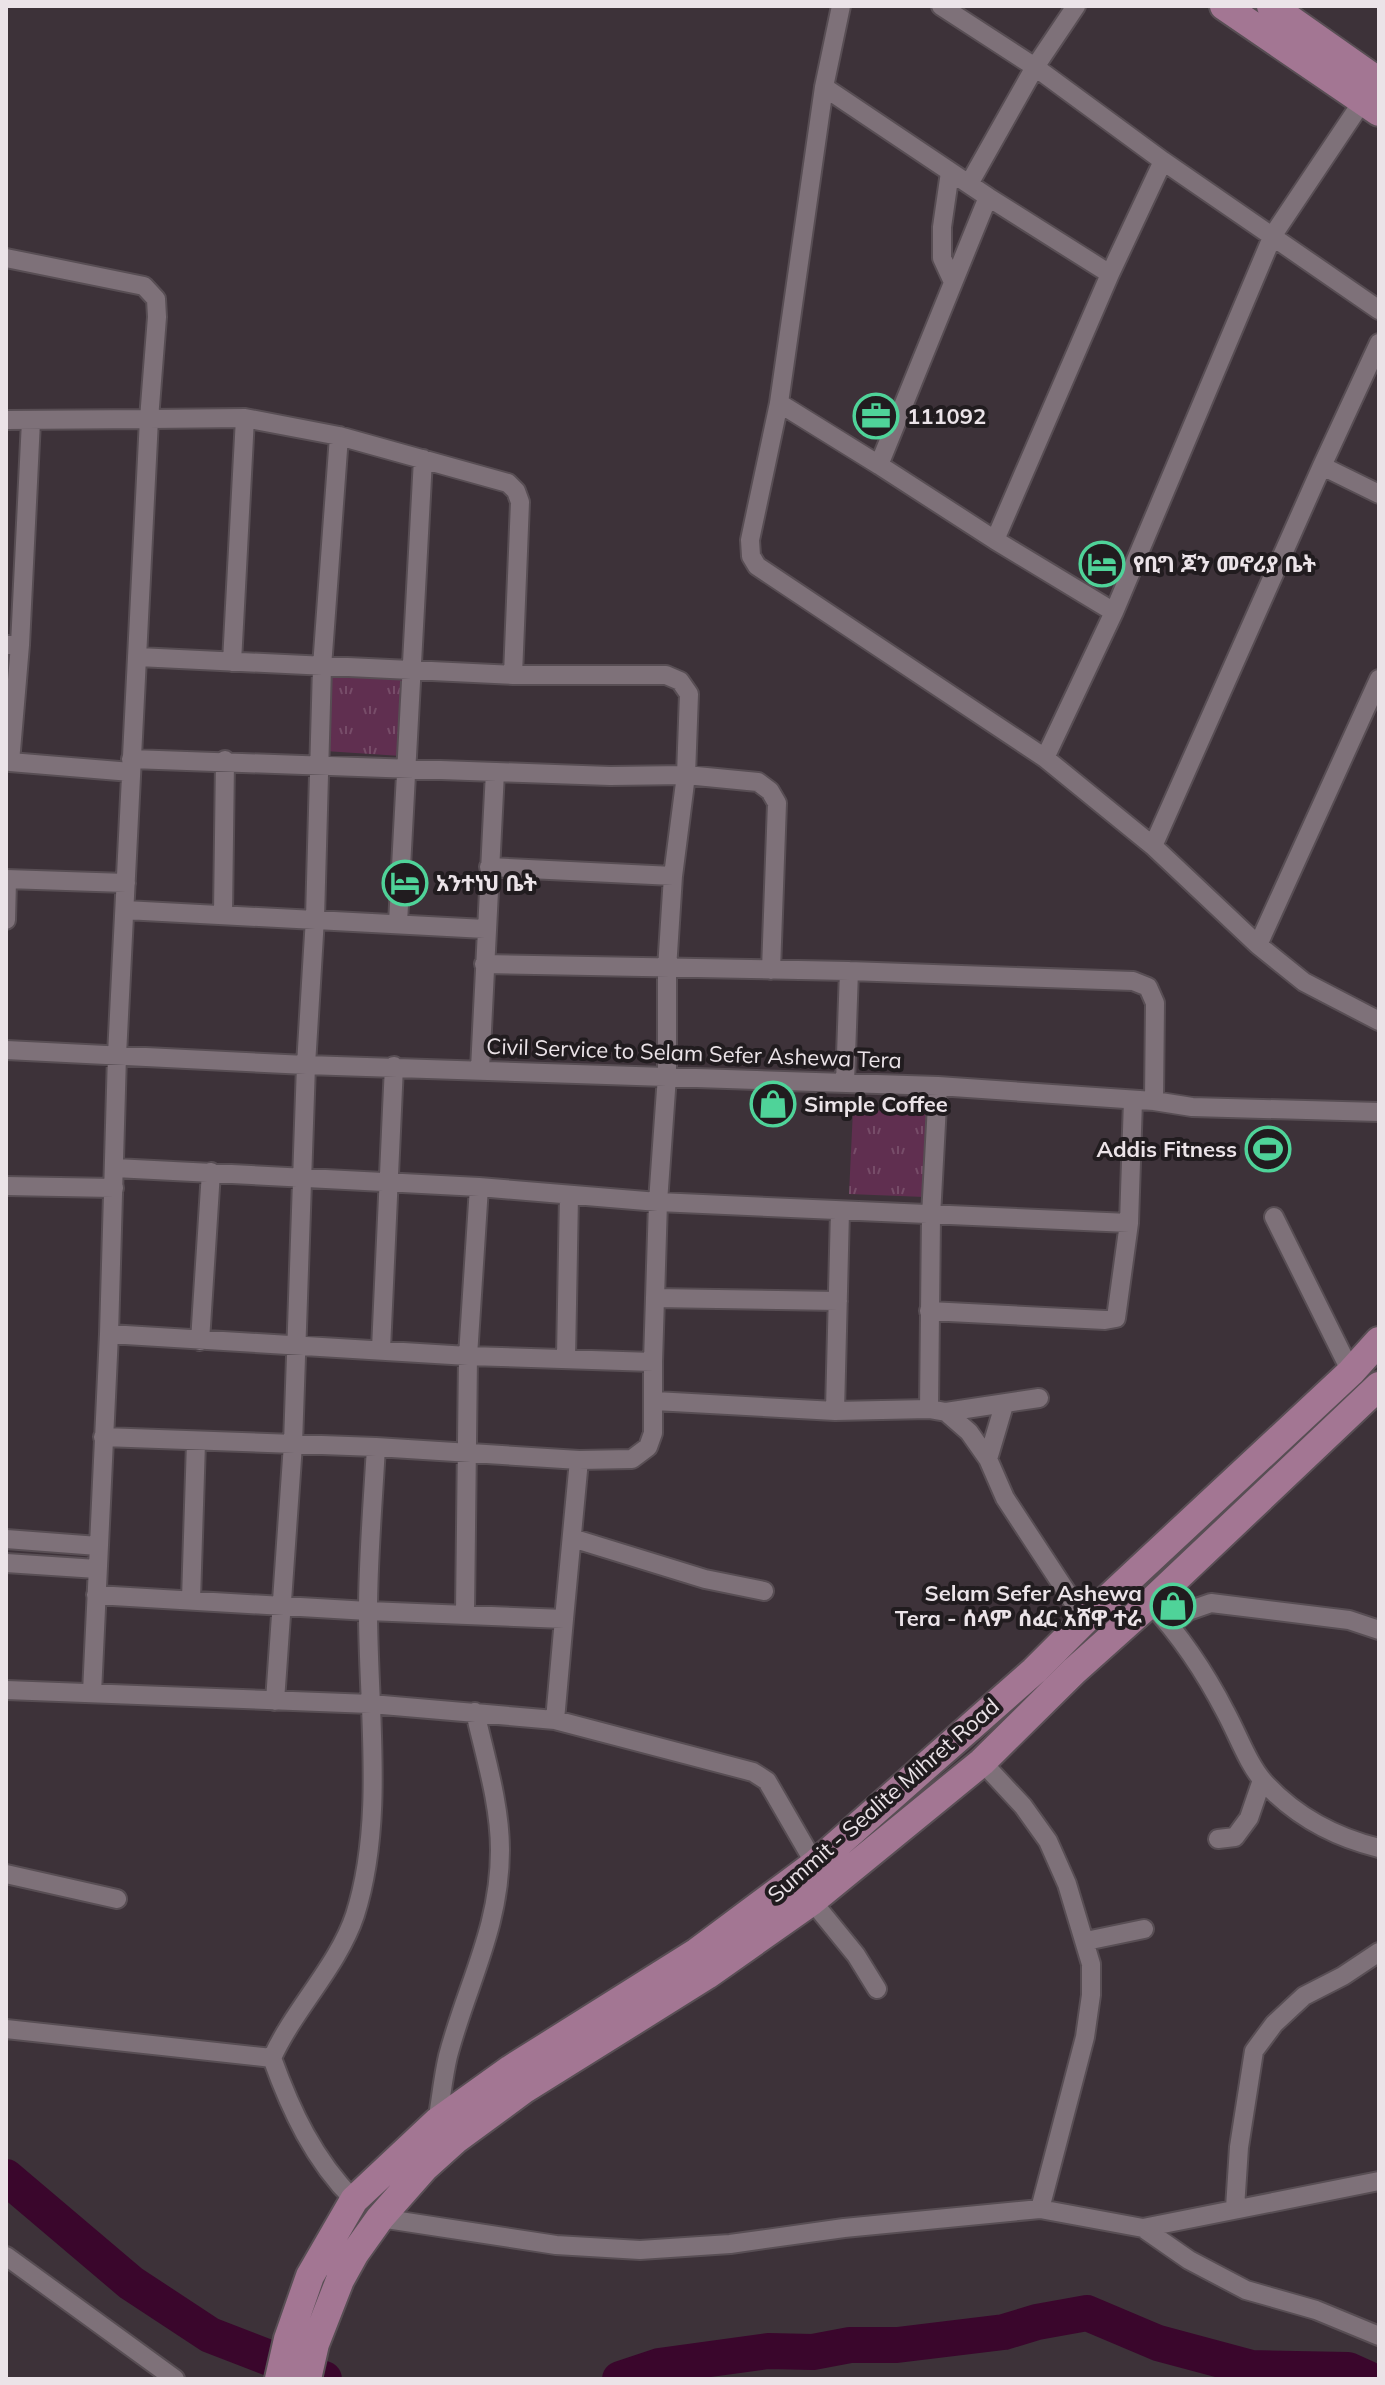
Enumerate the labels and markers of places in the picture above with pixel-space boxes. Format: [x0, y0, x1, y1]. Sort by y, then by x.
office icon: 111092 [852, 392, 900, 440]
place label: 111092 [907, 402, 986, 430]
hotel icon: የቢግ ጆን መኖሪያ ቤት [1078, 540, 1126, 588]
place label: የቢግ ጆን መኖሪያ ቤት [1133, 550, 1317, 578]
hotel icon: አንተነህ ቤት [381, 859, 429, 907]
place label: አንተነህ ቤት [436, 869, 538, 897]
shop icon: Simple Coffee [749, 1080, 797, 1128]
place label: Simple Coffee [804, 1090, 948, 1118]
sports icon: Addis Fitness [1244, 1125, 1292, 1173]
place label: Addis Fitness [1097, 1135, 1237, 1163]
place label: Selam Sefer Ashewa Tera - ሰላም ሰፈር አሸዋ ተራ [895, 1579, 1142, 1632]
shop icon: Selam Sefer Ashewa Tera - ሰላም ሰፈር አሸዋ ተራ [1149, 1582, 1197, 1630]

